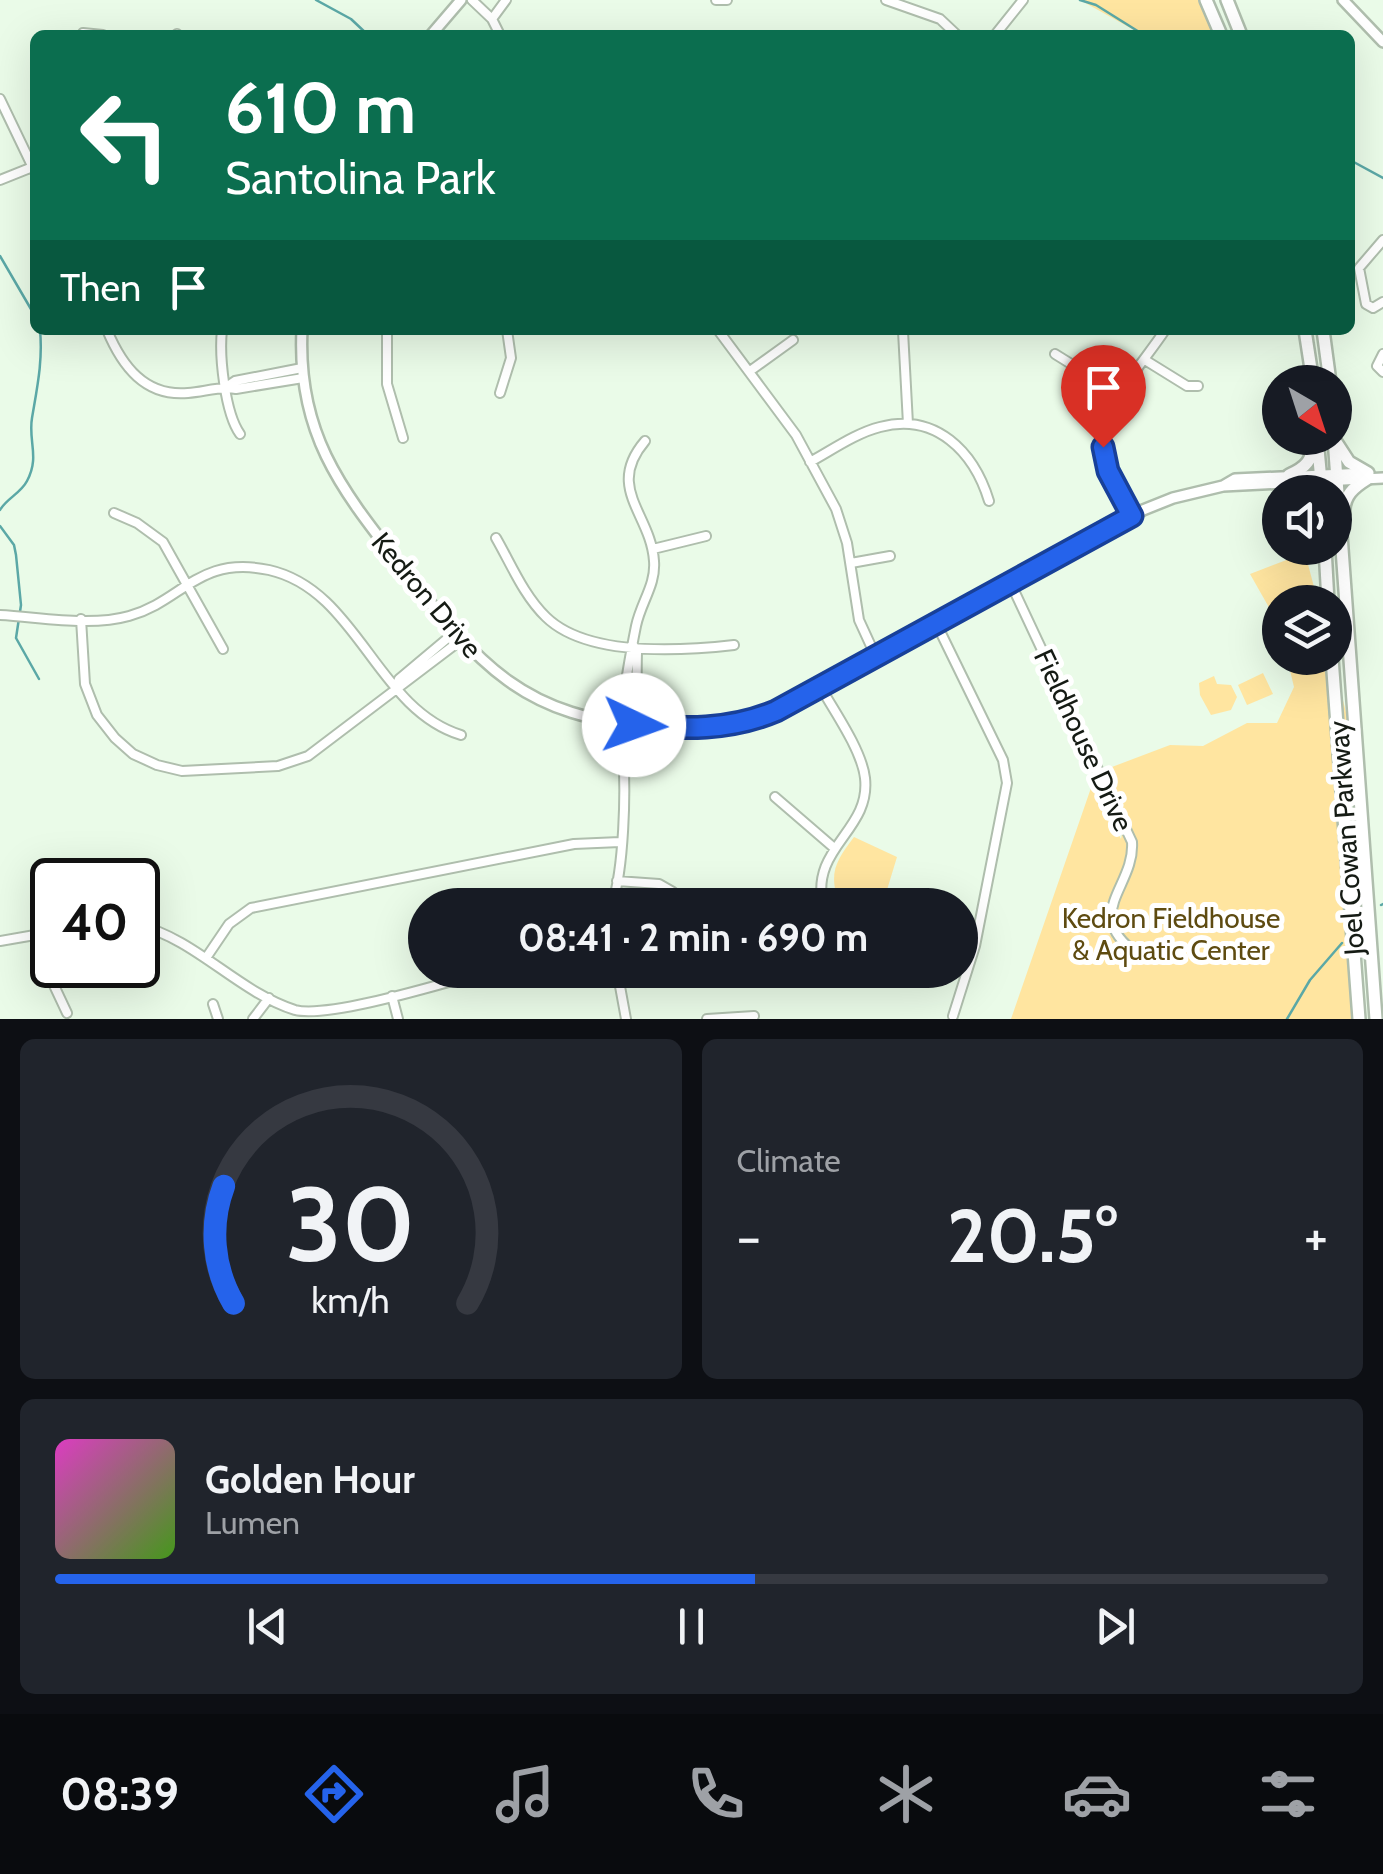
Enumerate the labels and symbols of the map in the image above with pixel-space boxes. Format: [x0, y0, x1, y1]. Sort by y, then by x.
pin [1061, 345, 1146, 448]
north arrow [1262, 365, 1352, 455]
street label: Kedron Drive [365, 525, 489, 665]
street label: Fieldhouse Drive [1027, 644, 1141, 836]
position arrow [582, 673, 686, 777]
street label: Joel Cowan Parkway [1321, 720, 1371, 957]
speed limit sign: 40 [30, 858, 160, 988]
park label: Kedron Fieldhouse & Aquatic Center [1062, 901, 1280, 967]

